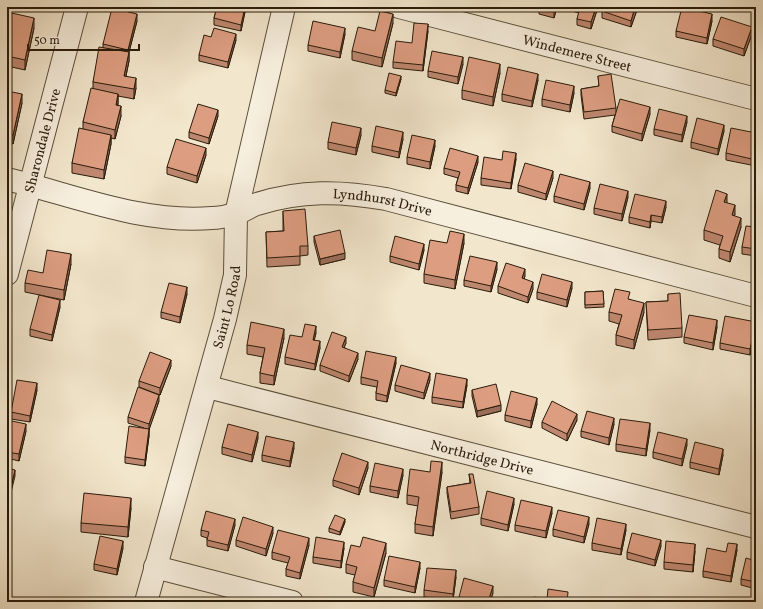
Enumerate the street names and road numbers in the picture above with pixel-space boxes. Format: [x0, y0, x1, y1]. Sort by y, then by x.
street label: Windemere Street [520, 31, 633, 78]
street label: Sharondale Drive [21, 86, 66, 195]
street label: Lyndhurst Drive [333, 185, 434, 222]
street label: Saint Lo Road [209, 265, 246, 351]
street label: Northridge Drive [428, 436, 536, 481]

